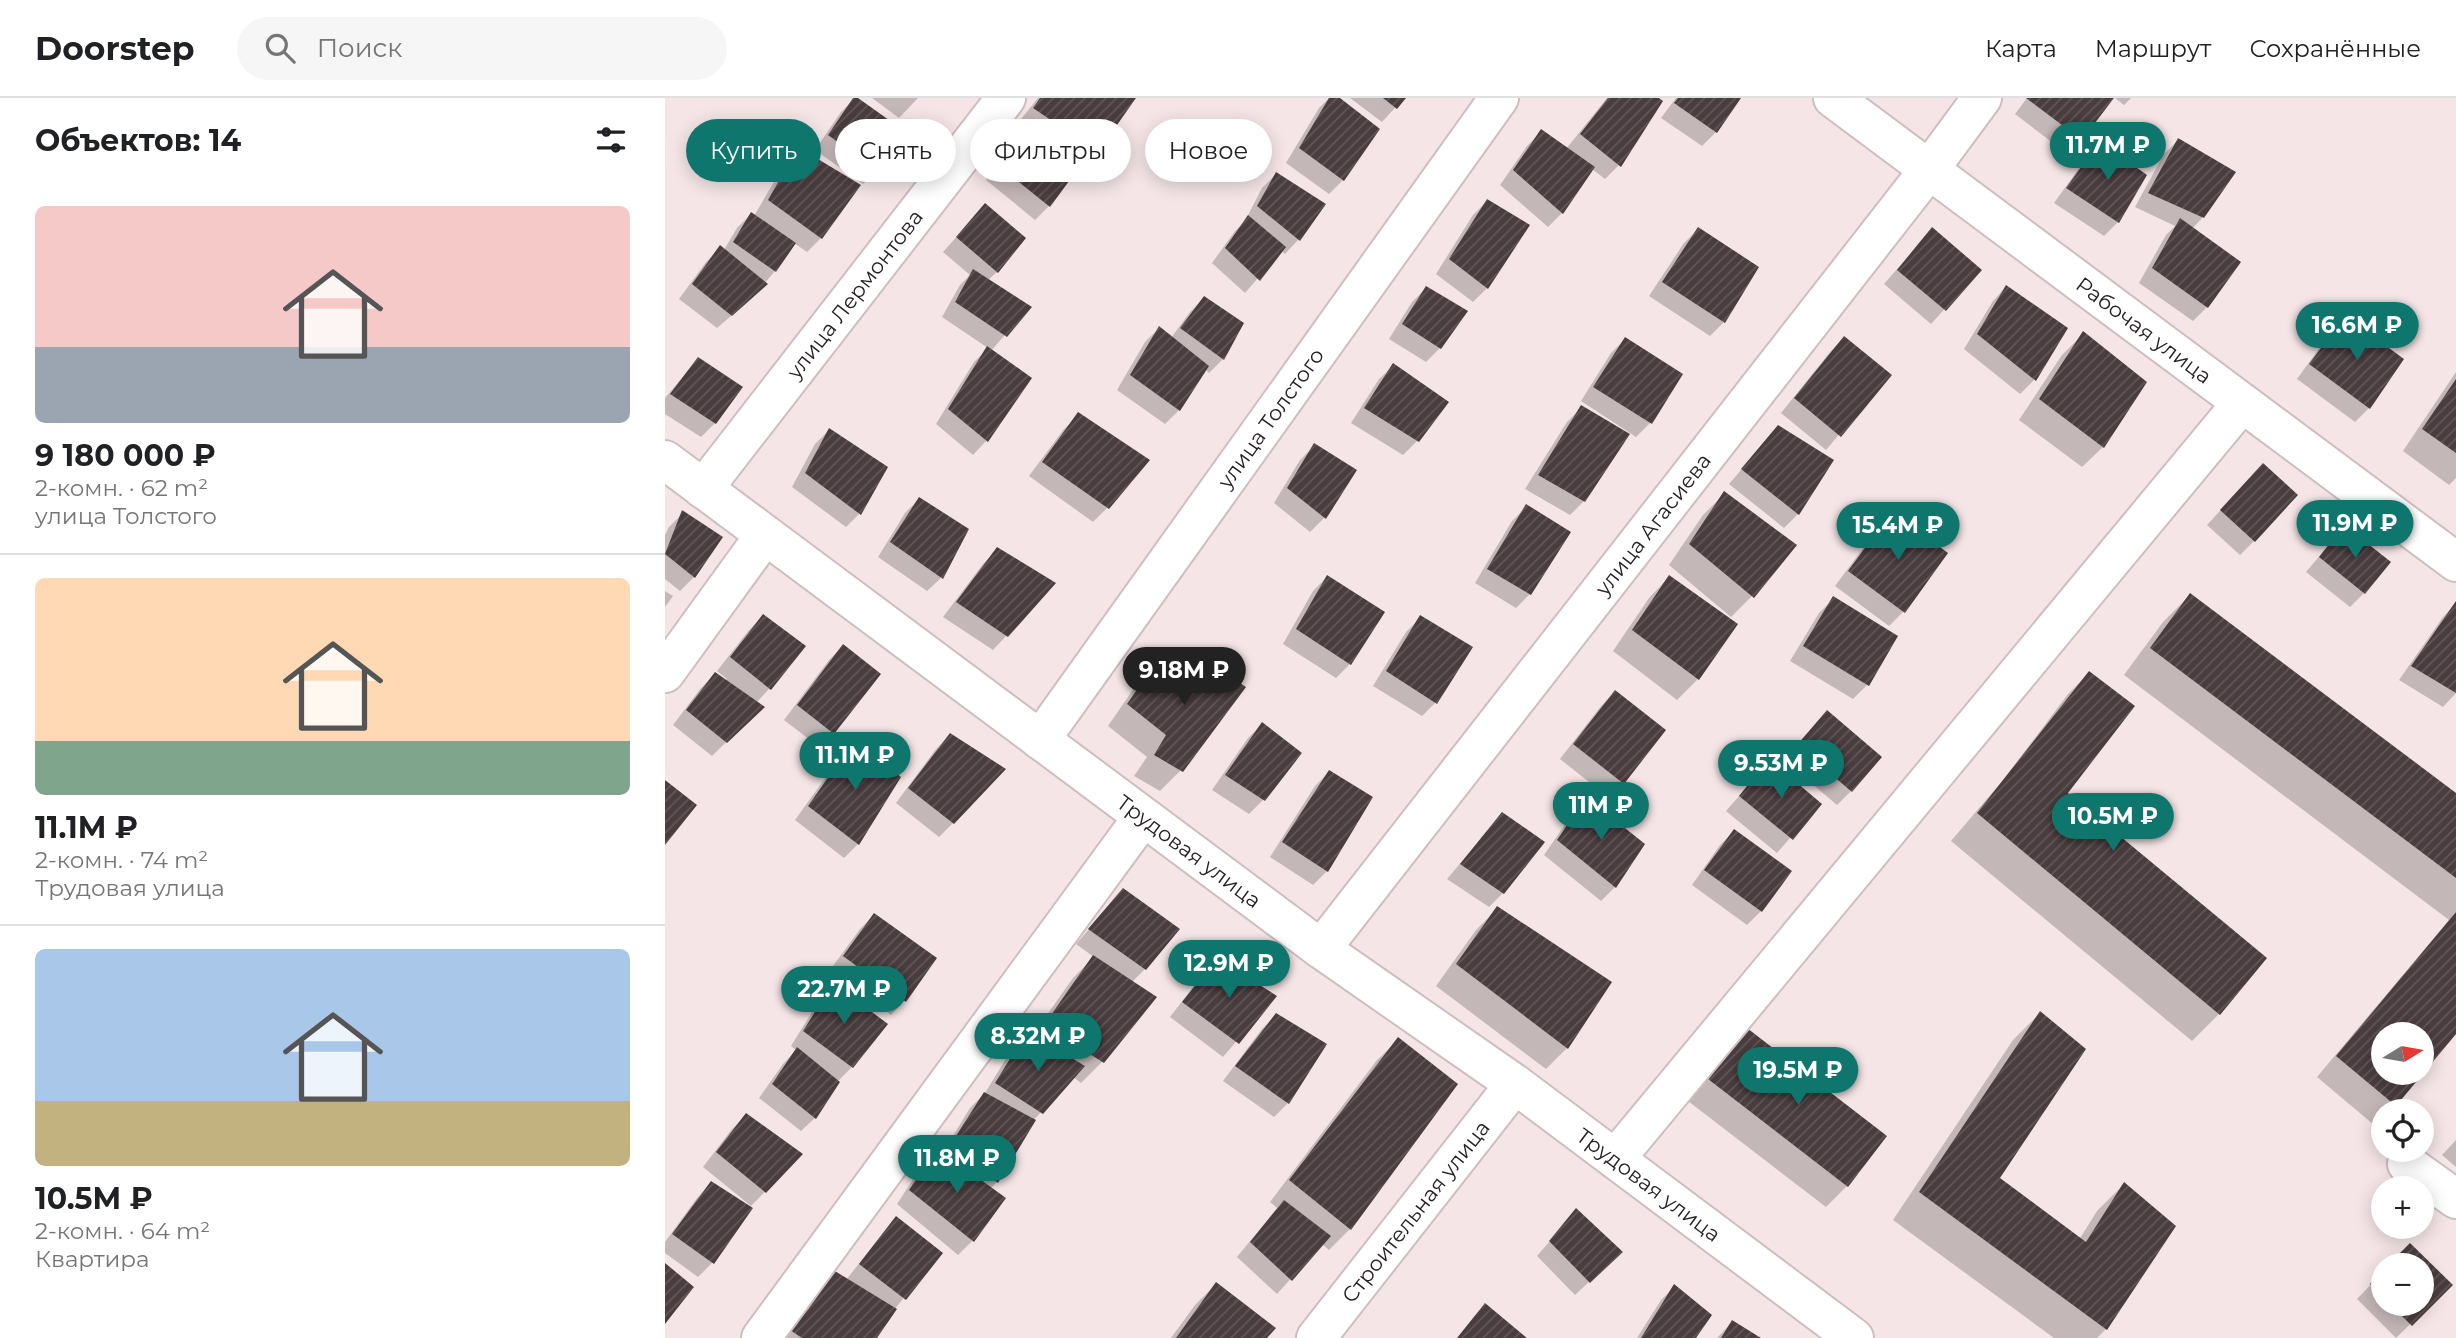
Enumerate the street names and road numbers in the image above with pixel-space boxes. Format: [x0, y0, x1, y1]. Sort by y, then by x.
street label: улица Лермонтова [780, 204, 928, 384]
street label: Рабочая улица [2071, 271, 2217, 388]
street label: улица Толстого [1211, 343, 1329, 494]
street label: улица Агасиева [1589, 448, 1716, 601]
street label: Трудовая улица [1112, 789, 1266, 913]
street label: Строительная улица [1336, 1115, 1494, 1307]
street label: Трудовая улица [1572, 1122, 1726, 1246]

